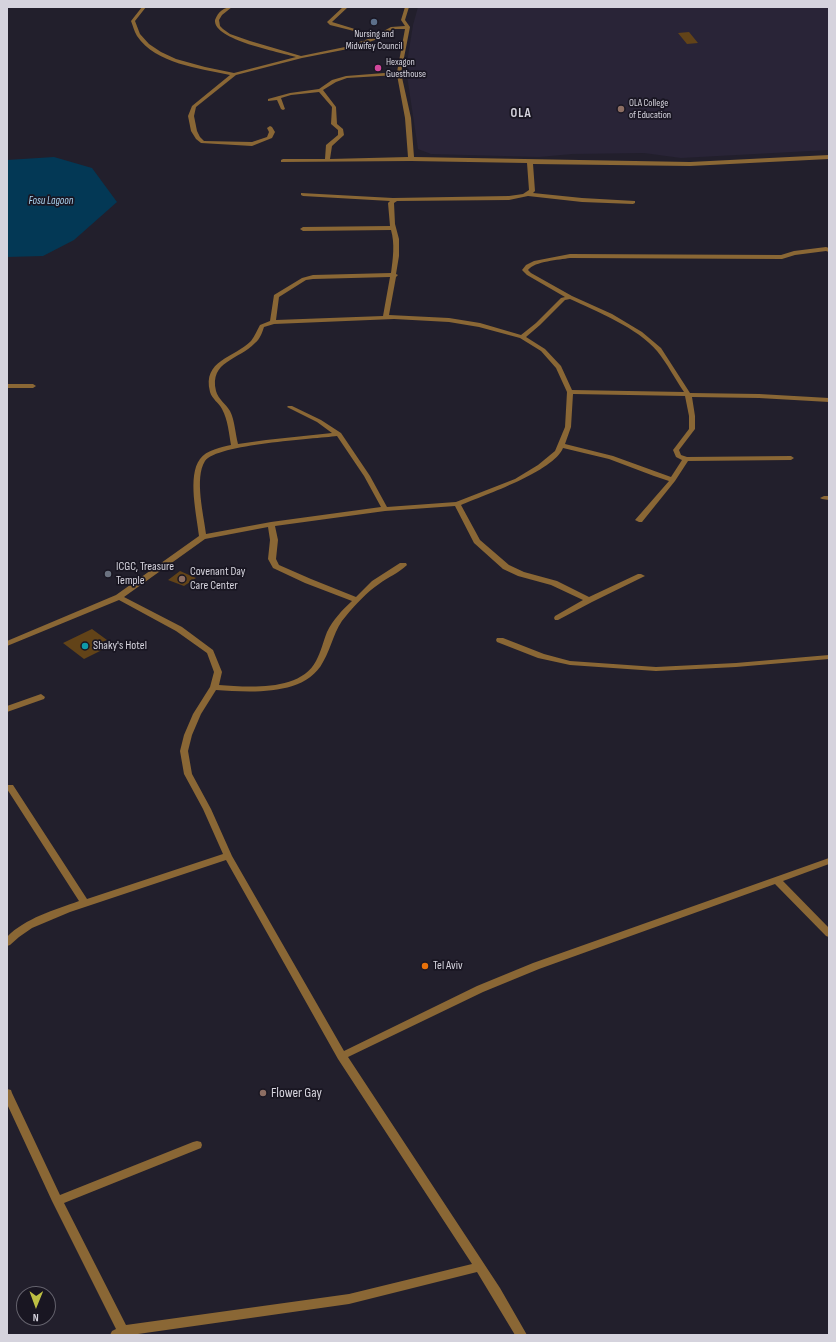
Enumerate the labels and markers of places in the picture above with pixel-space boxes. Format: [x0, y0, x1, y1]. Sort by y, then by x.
marker: Nursing and Midwifey Council [369, 17, 379, 27]
place label: Nursing and Midwifey Council [346, 28, 402, 52]
place label: Hexagon Guesthouse [386, 56, 426, 80]
marker: Hexagon Guesthouse [373, 63, 383, 73]
place label: OLA College of Education [629, 97, 671, 120]
marker: OLA College of Education [616, 104, 626, 114]
place label: ICGC, Treasure Temple [116, 560, 174, 588]
place label: Covenant Day Care Center [190, 565, 245, 593]
marker: ICGC, Treasure Temple [103, 569, 113, 579]
marker: Covenant Day Care Center [177, 574, 187, 584]
place label: Shaky's Hotel [93, 639, 147, 653]
marker: Shaky's Hotel [80, 641, 90, 651]
place label: Tel Aviv [433, 959, 463, 973]
marker: Tel Aviv [420, 961, 430, 971]
place label: Flower Gay [271, 1085, 322, 1101]
marker: Flower Gay [258, 1088, 268, 1098]

